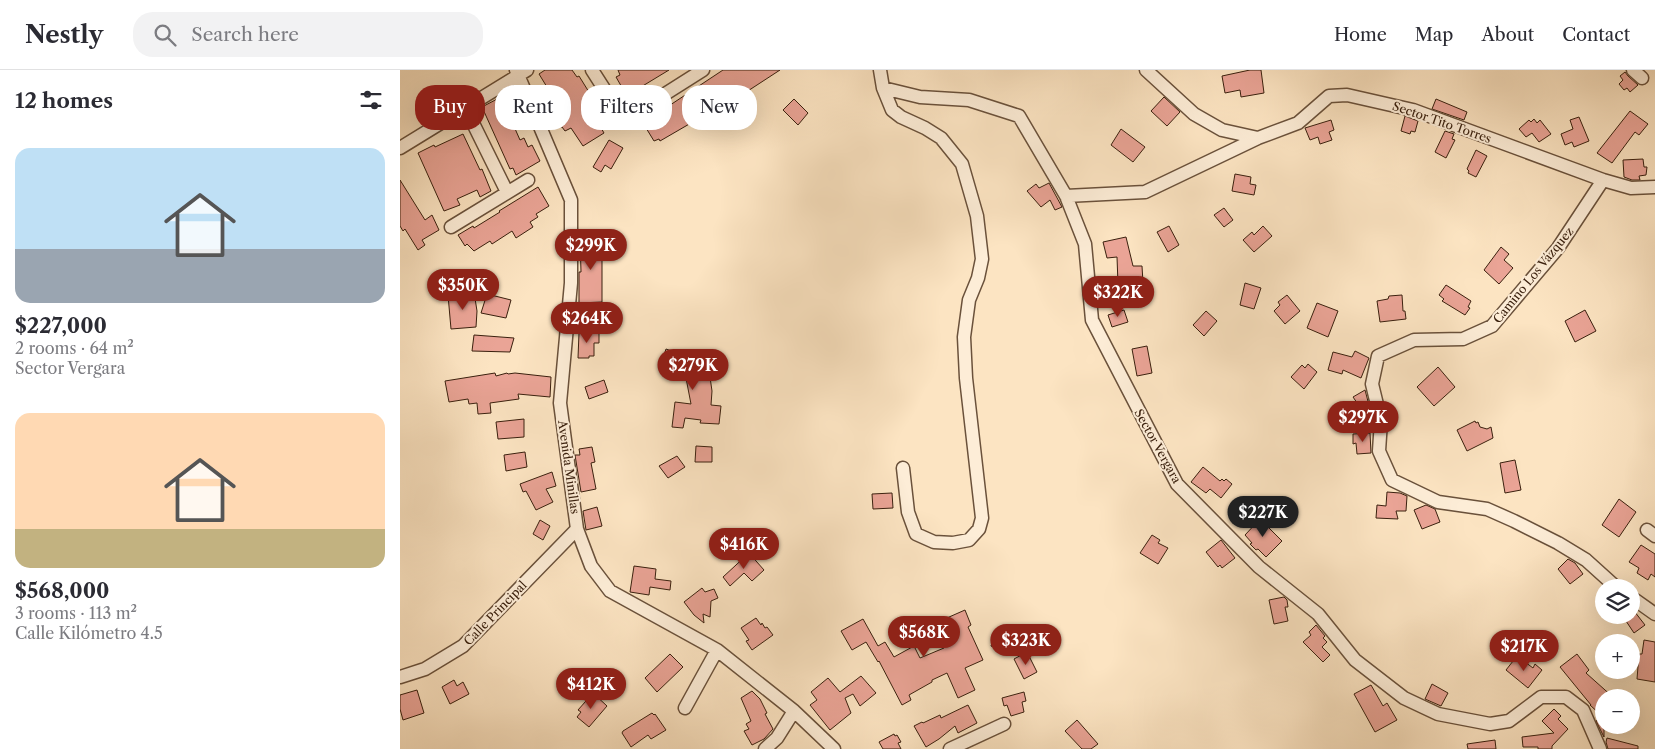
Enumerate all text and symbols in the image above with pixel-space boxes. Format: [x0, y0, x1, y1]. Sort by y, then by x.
search box [133, 12, 483, 57]
text: Nestly [25, 20, 103, 49]
icon: search [151, 21, 179, 49]
text: Search here [191, 23, 299, 46]
text: Home [1334, 24, 1387, 46]
text: Map [1415, 24, 1453, 46]
text: About [1481, 24, 1534, 46]
text: Contact [1562, 24, 1630, 46]
chip: Buy [415, 85, 485, 130]
chip: Rent [495, 85, 571, 130]
chip: Filters [581, 85, 672, 130]
chip: New [682, 85, 757, 130]
icon: filters [357, 86, 385, 114]
text: 12 homes [15, 88, 113, 113]
street label: Sector Tito Torres [1391, 98, 1493, 146]
icon: home [155, 180, 245, 270]
street label: Camino Los Vázquez [1490, 224, 1576, 326]
pin: $299K [556, 228, 626, 271]
text: $299K [566, 235, 616, 255]
pin: $350K [428, 268, 498, 311]
text: $350K [438, 275, 488, 295]
pin: $322K [1083, 276, 1153, 318]
text: $322K [1093, 282, 1143, 302]
pin: $264K [552, 302, 622, 344]
text: $264K [562, 308, 612, 328]
text: $227,000 [15, 313, 107, 338]
text: 2 rooms · 64 m² [15, 338, 134, 358]
pin: $279K [658, 348, 728, 391]
text: $279K [668, 355, 718, 375]
text: Sector Vergara [15, 358, 125, 378]
pin: $297K [1328, 400, 1398, 443]
street label: Sector Vergara [1131, 406, 1185, 486]
text: $297K [1338, 407, 1388, 427]
street label: Avenida Minillas [555, 418, 583, 515]
icon: home [155, 445, 245, 535]
pin: $227K [1228, 496, 1298, 538]
text: $227K [1239, 502, 1287, 522]
pin: $416K [709, 528, 779, 570]
text: $416K [720, 534, 768, 554]
street label: Calle Principal [460, 577, 530, 648]
text: $568,000 [15, 578, 109, 603]
map controls [1595, 579, 1640, 734]
button: layers [1595, 579, 1640, 624]
text: 3 rooms · 113 m² [15, 603, 137, 623]
pin: $568K [889, 616, 959, 658]
text: $568K [899, 622, 949, 642]
text: Calle Kilómetro 4.5 [15, 623, 163, 643]
pin: $323K [991, 624, 1061, 666]
text: $323K [1001, 630, 1051, 650]
pin: $217K [1489, 630, 1559, 672]
button: + [1595, 634, 1640, 679]
text: $217K [1501, 636, 1547, 656]
pin: $412K [556, 668, 626, 710]
text: $412K [567, 674, 615, 694]
button: − [1595, 689, 1640, 734]

